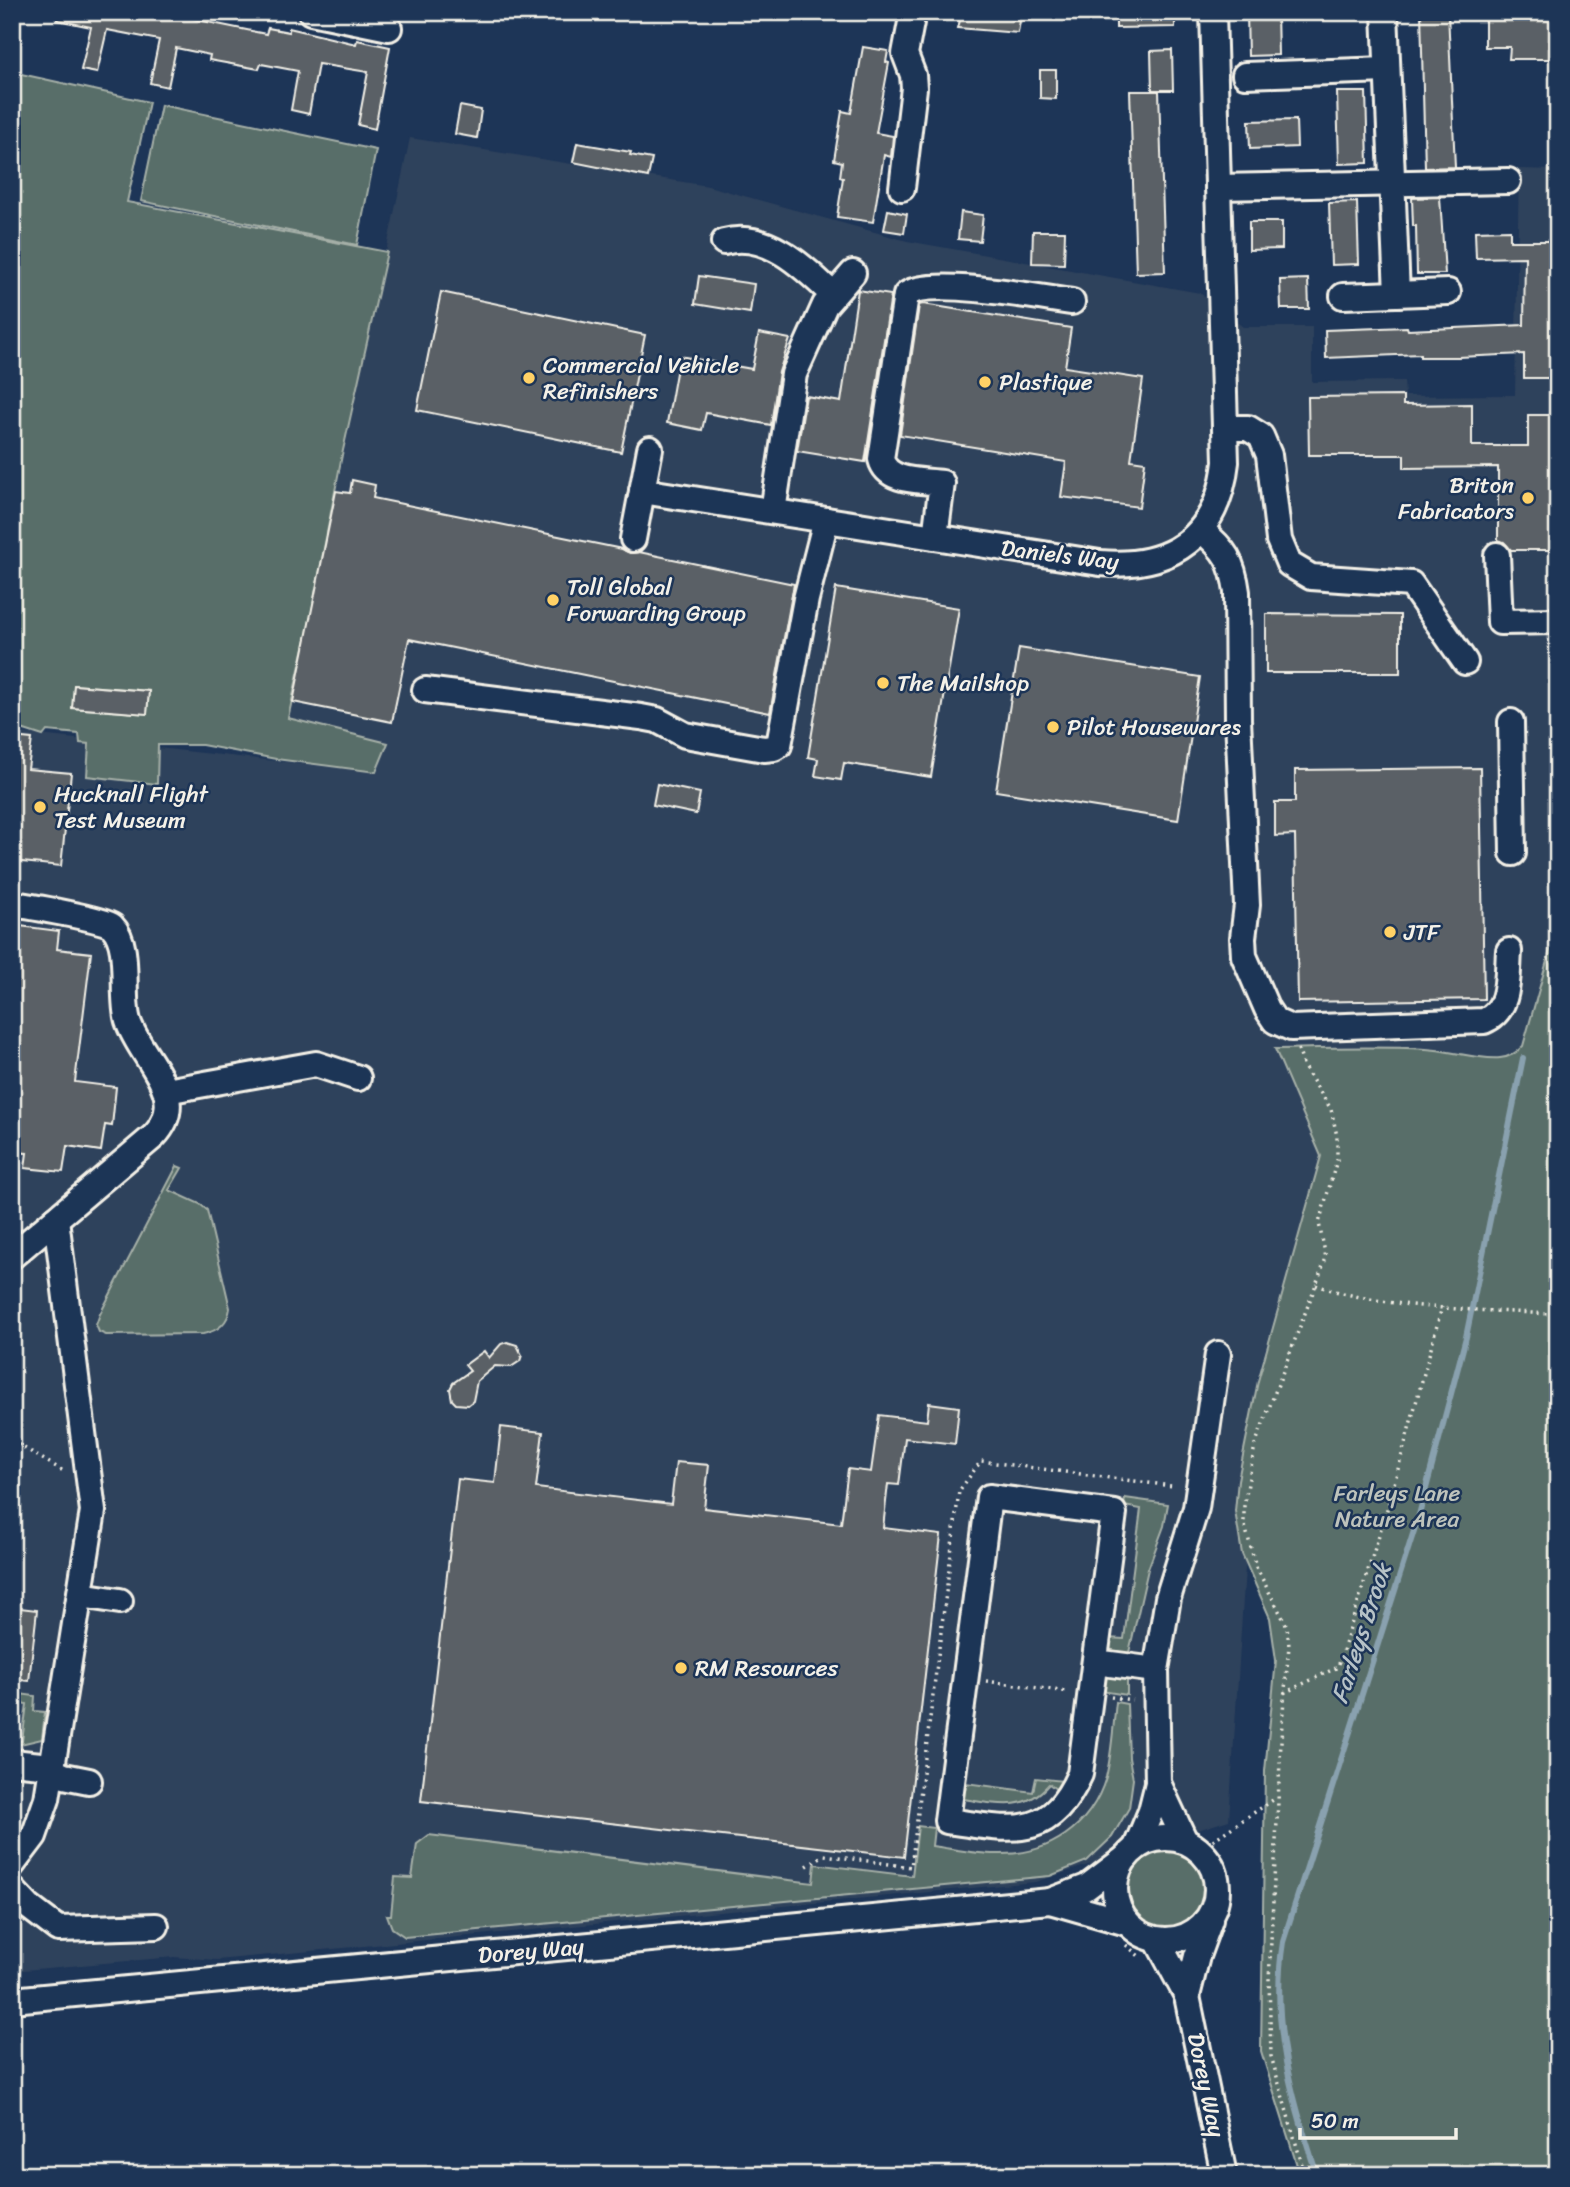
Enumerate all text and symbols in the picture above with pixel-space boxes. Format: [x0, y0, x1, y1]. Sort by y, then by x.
place label: Commercial Vehicle Refinishers [543, 345, 740, 412]
place label: Plastique [999, 362, 1093, 403]
marker: Commercial Vehicle Refinishers [521, 370, 537, 386]
marker: Plastique [977, 374, 993, 390]
place label: Briton Fabricators [1398, 465, 1515, 532]
marker: Briton Fabricators [1520, 490, 1536, 506]
street label: Daniels Way [999, 527, 1121, 583]
place label: Toll Global Forwarding Group [567, 567, 746, 634]
marker: Toll Global Forwarding Group [545, 592, 561, 608]
place label: The Mailshop [897, 663, 1029, 704]
marker: The Mailshop [875, 675, 891, 691]
place label: Pilot Housewares [1067, 707, 1242, 748]
marker: Pilot Housewares [1045, 719, 1061, 735]
place label: Hucknall Flight Test Museum [54, 774, 210, 841]
marker: Hucknall Flight Test Museum [32, 799, 48, 815]
place label: JTF [1403, 912, 1441, 953]
marker: JTF [1382, 924, 1398, 940]
park label: Farleys Lane Nature Area [1334, 1473, 1460, 1540]
water label: Farleys Brook [1319, 1556, 1404, 1709]
place label: RM Resources [695, 1648, 838, 1689]
marker: RM Resources [673, 1660, 689, 1676]
street label: Dorey Way [476, 1926, 586, 1976]
street label: Dorey Way [1175, 2029, 1237, 2141]
scale bar [1300, 2096, 1456, 2140]
text: 50 m [1311, 2102, 1359, 2140]

